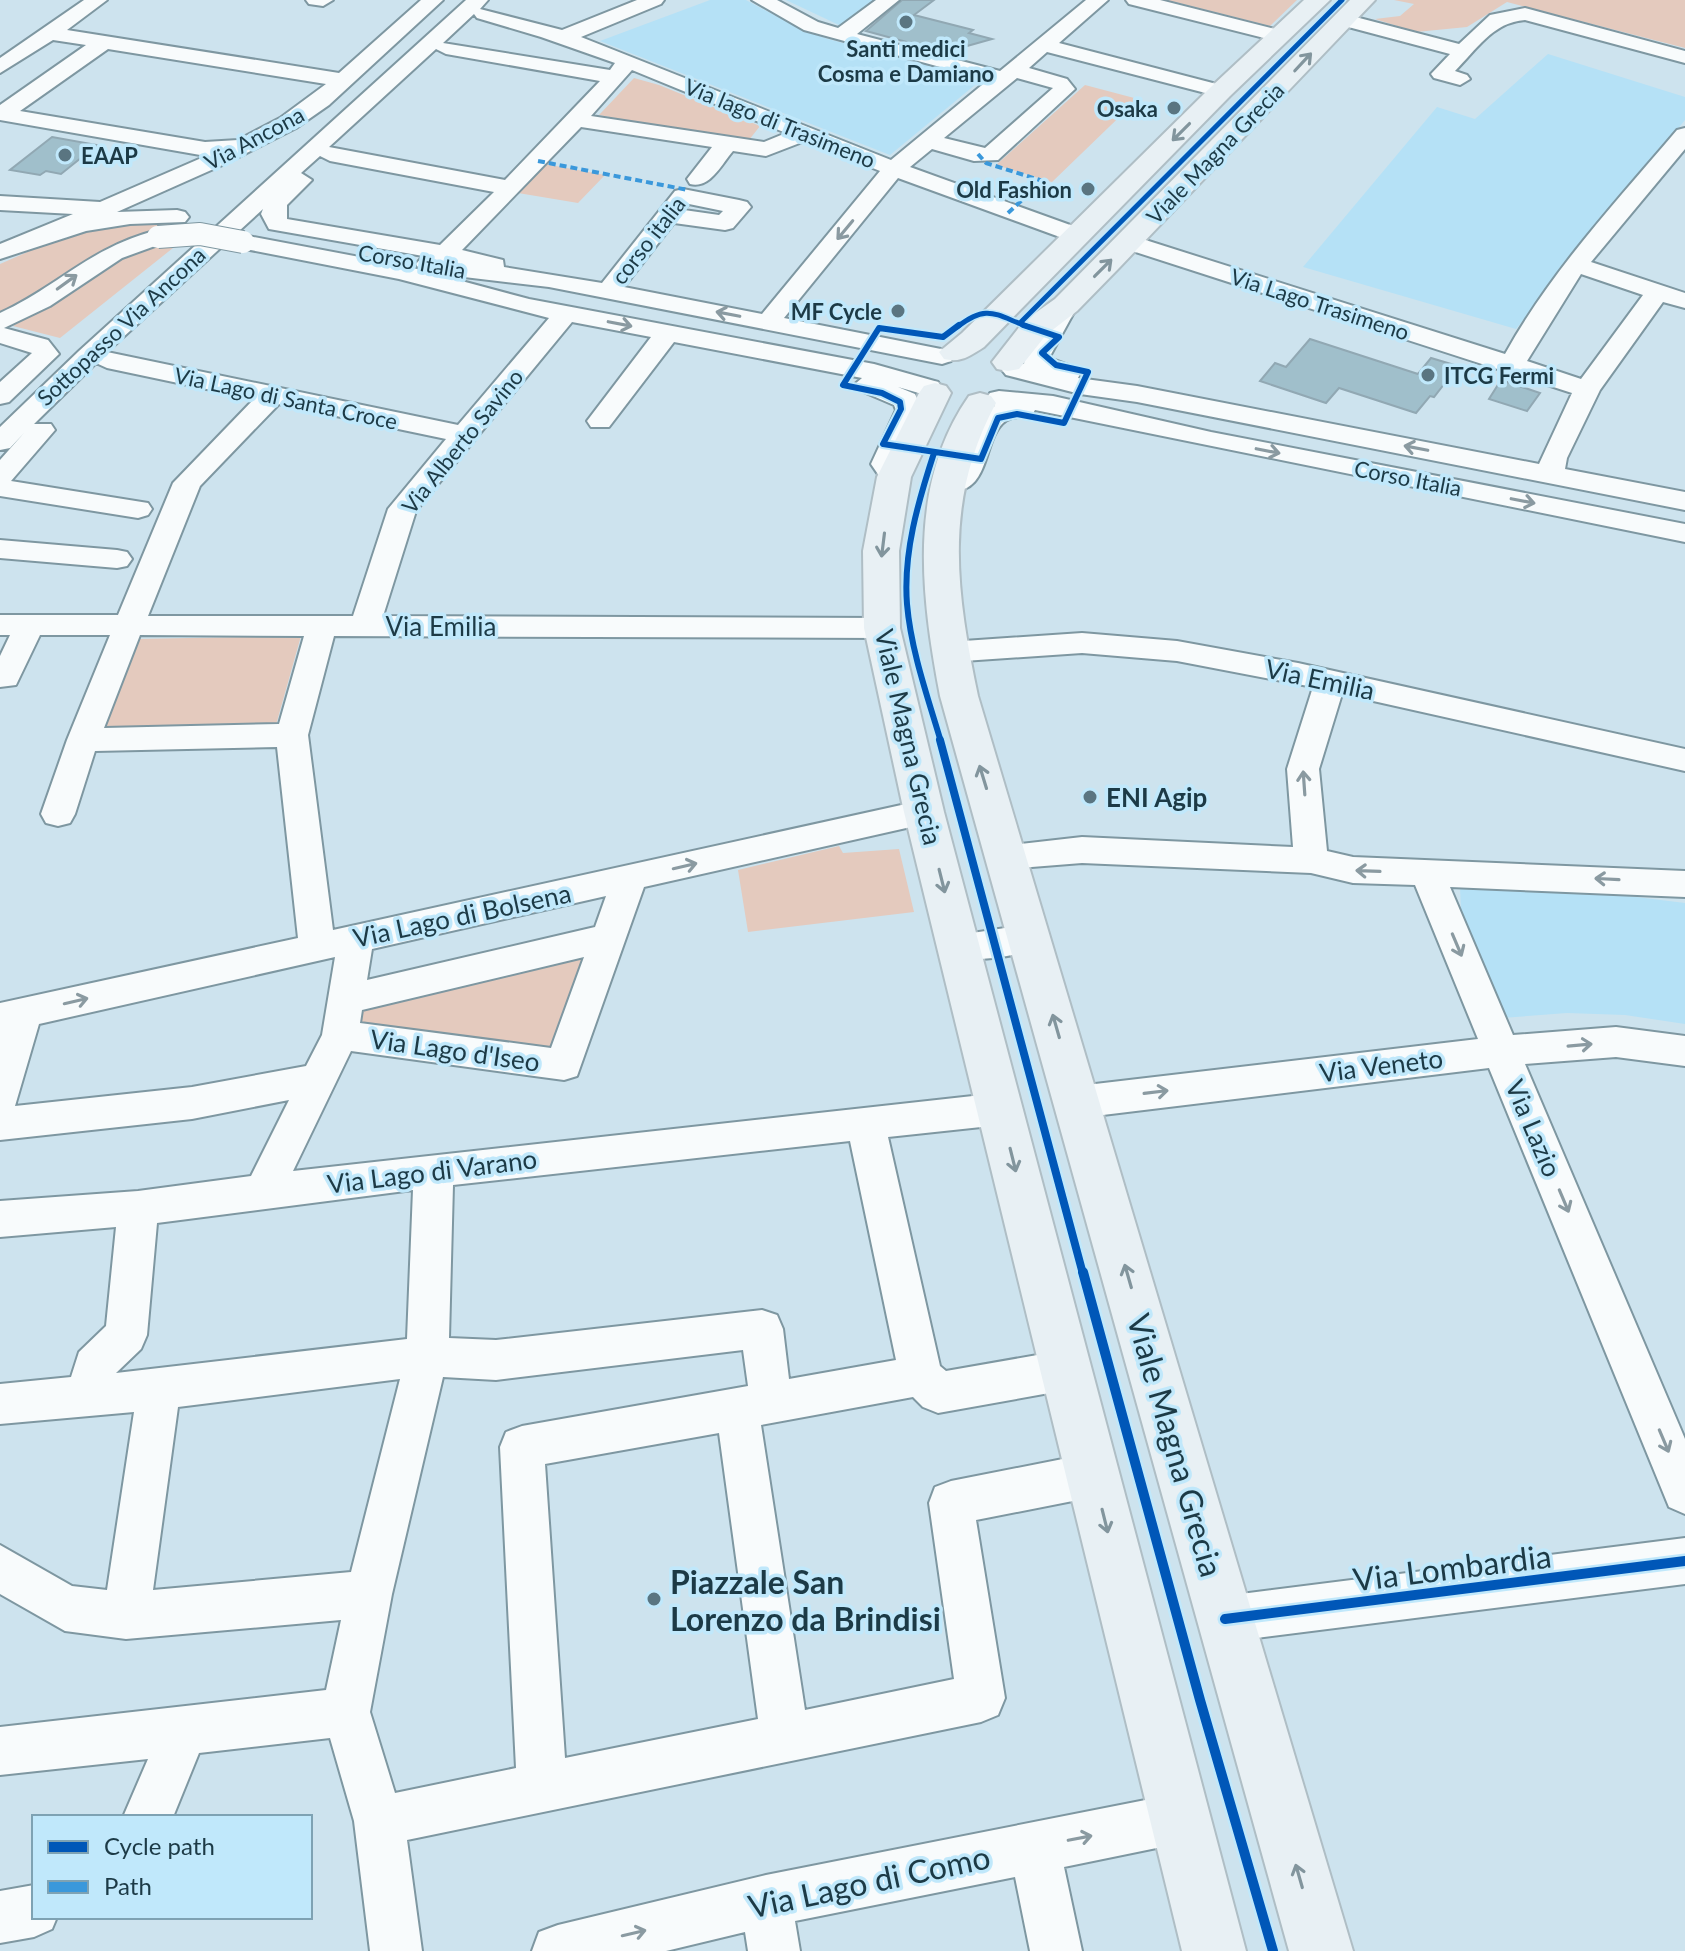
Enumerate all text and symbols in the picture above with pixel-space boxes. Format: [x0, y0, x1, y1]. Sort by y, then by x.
marker: Santi medici Cosma e Damiano [897, 13, 915, 31]
place label: Santi medici Cosma e Damiano [818, 35, 994, 87]
one-way arrow [1293, 52, 1312, 72]
street label: Via lago di Trasimeno [681, 72, 879, 174]
street label: Viale Magna Grecia [1140, 76, 1290, 230]
place label: Osaka [1097, 95, 1158, 122]
marker: Osaka [1165, 99, 1183, 117]
street label: Via Ancona [199, 100, 309, 176]
one-way arrow [1171, 121, 1191, 141]
place label: EAAP [81, 142, 138, 169]
marker: EAAP [56, 146, 74, 164]
place label: Old Fashion [956, 176, 1072, 203]
marker: Old Fashion [1079, 180, 1097, 198]
street label: corso italia [605, 191, 691, 289]
one-way arrow [836, 219, 854, 239]
street label: Corso Italia [356, 238, 468, 284]
street label: Sottopasso Via Ancona [31, 241, 211, 411]
one-way arrow [1092, 259, 1112, 279]
street label: Via Lago Trasimeno [1227, 262, 1413, 346]
one-way arrow [55, 274, 77, 290]
place label: MF Cycle [791, 298, 882, 325]
marker: MF Cycle [889, 302, 907, 320]
one-way arrow [716, 306, 742, 321]
one-way arrow [606, 318, 632, 333]
street label: Via Lago di Santa Croce [172, 361, 400, 435]
place label: ITCG Fermi [1444, 362, 1554, 389]
street label: Via Alberto Savino [396, 363, 528, 519]
marker: ITCG Fermi [1419, 366, 1437, 384]
one-way arrow [1404, 440, 1429, 455]
one-way arrow [1255, 444, 1280, 459]
street label: Corso Italia [1352, 454, 1464, 502]
one-way arrow [1510, 494, 1535, 509]
one-way arrow [875, 531, 890, 557]
street label: Via Emilia [386, 610, 497, 642]
street label: Viale Magna Grecia [869, 626, 949, 848]
street label: Via Emilia [1262, 652, 1378, 706]
one-way arrow [975, 764, 990, 790]
one-way arrow [1296, 770, 1311, 797]
place label: ENI Agip [1106, 781, 1207, 813]
marker: ENI Agip [1081, 788, 1099, 806]
one-way arrow [672, 858, 698, 873]
one-way arrow [1355, 863, 1382, 878]
one-way arrow [935, 868, 950, 894]
one-way arrow [1594, 872, 1621, 887]
street label: Via Lago di Bolsena [350, 876, 574, 954]
one-way arrow [1451, 932, 1466, 957]
one-way arrow [63, 993, 88, 1008]
one-way arrow [1048, 1014, 1063, 1040]
street label: Via Lago d'Iseo [368, 1022, 542, 1078]
one-way arrow [1566, 1037, 1593, 1052]
street label: Via Veneto [1318, 1042, 1444, 1088]
street label: Via Lazio [1499, 1075, 1569, 1181]
one-way arrow [1142, 1084, 1169, 1099]
street label: Via Lago di Varano [325, 1142, 539, 1200]
one-way arrow [1007, 1147, 1022, 1173]
one-way arrow [1558, 1188, 1573, 1213]
one-way arrow [1119, 1264, 1134, 1290]
street label: Viale Magna Grecia [1120, 1309, 1232, 1581]
one-way arrow [1658, 1428, 1672, 1453]
one-way arrow [1099, 1507, 1114, 1533]
street label: Via Lombardia [1351, 1535, 1553, 1599]
place label: Piazzale San Lorenzo da Brindisi [670, 1562, 941, 1638]
marker: Piazzale San Lorenzo da Brindisi [645, 1590, 663, 1608]
legend [32, 1815, 312, 1919]
one-way arrow [1067, 1830, 1093, 1845]
text: Cycle path [104, 1831, 215, 1860]
street label: Via Lago di Como [745, 1836, 993, 1926]
one-way arrow [1291, 1864, 1305, 1889]
text: Path [104, 1871, 152, 1900]
one-way arrow [621, 1925, 647, 1940]

